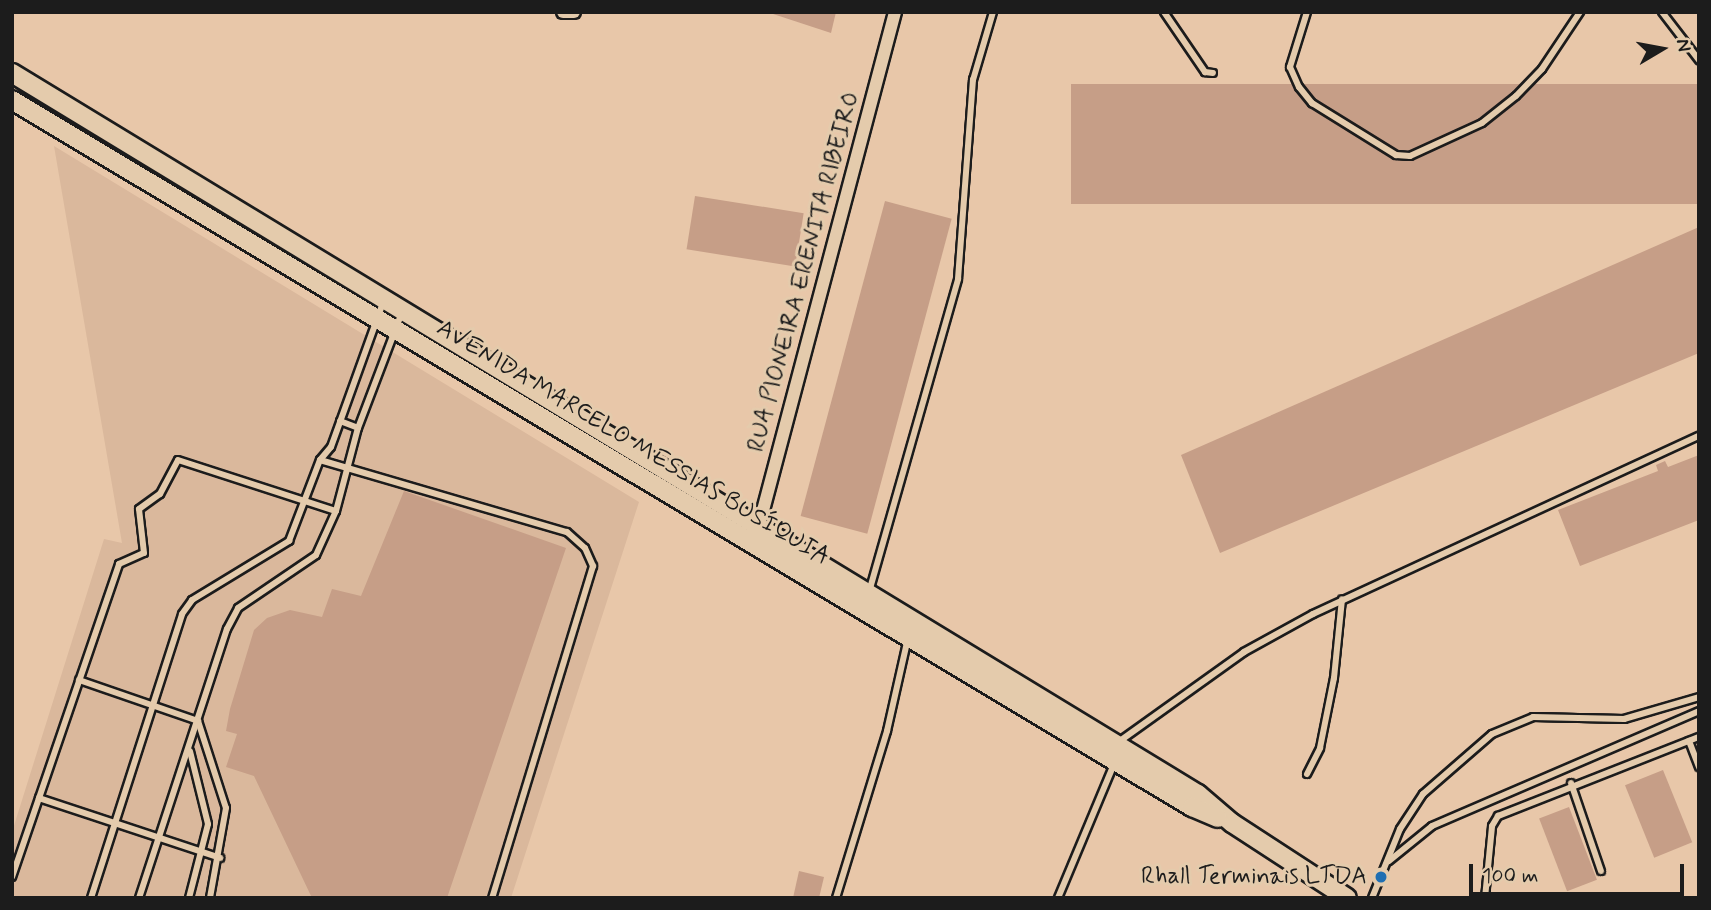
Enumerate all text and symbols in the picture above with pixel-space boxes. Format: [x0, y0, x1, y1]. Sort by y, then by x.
north arrow [1627, 14, 1697, 84]
text: N [1670, 37, 1697, 54]
street label: RUA PIONEIRA ERENITA RIBEIRO [741, 86, 867, 458]
street label: AVENIDA MARCELO MESSIAS BUSÍQUIA [430, 313, 836, 573]
scale bar [1473, 850, 1688, 894]
text: 100 m [1482, 862, 1538, 890]
place label: Rhall Terminais LTDA [1137, 863, 1367, 891]
marker: Rhall Terminais LTDA [1373, 869, 1389, 885]

